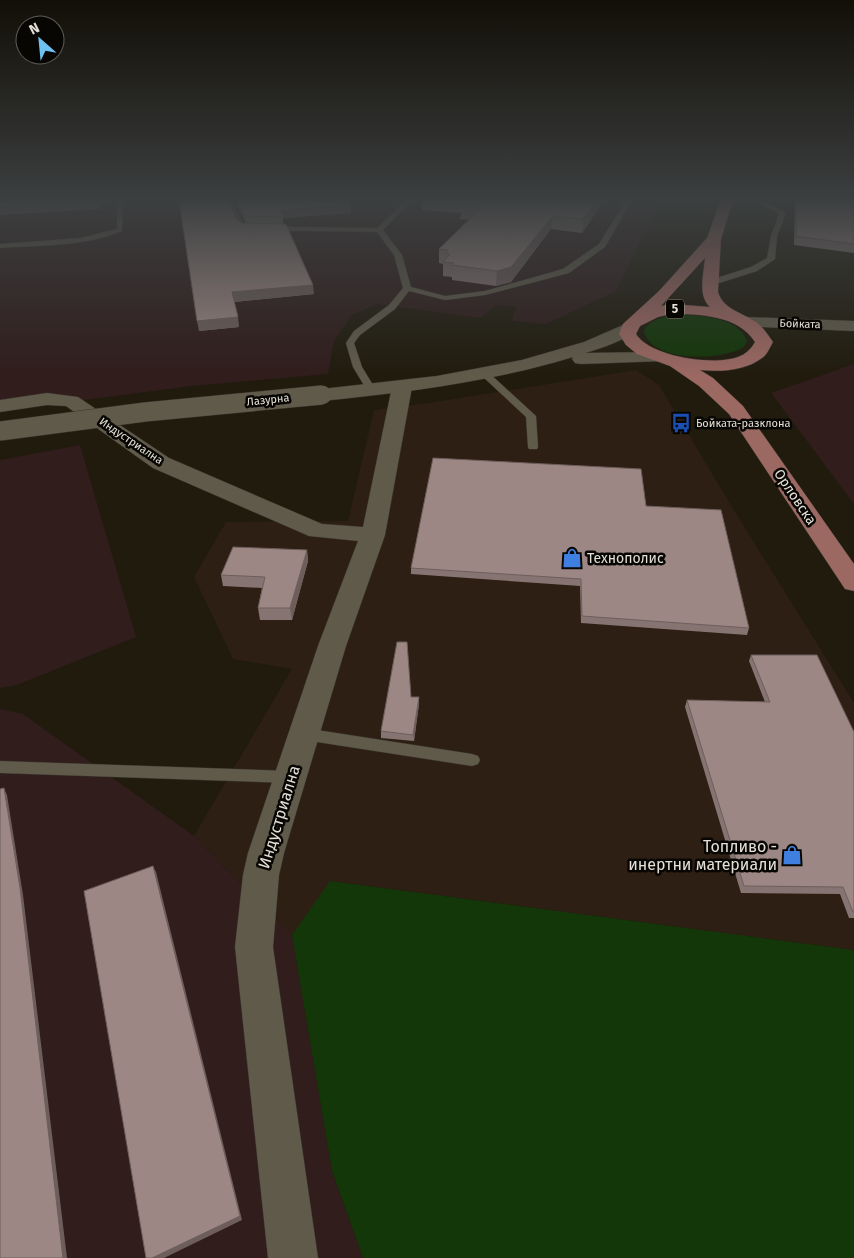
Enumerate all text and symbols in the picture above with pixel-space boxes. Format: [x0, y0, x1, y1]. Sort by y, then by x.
north arrow [15, 15, 65, 65]
text: N [26, 19, 42, 39]
road number: 5 [666, 300, 684, 318]
street label: Бойката [779, 317, 821, 331]
street label: Лазурна [246, 391, 290, 409]
bus stop icon: Бойката-разклона [670, 412, 692, 434]
street label: Индустриална [97, 415, 165, 467]
place label: Бойката-разклона [696, 417, 790, 430]
street label: Орловска [770, 466, 820, 528]
shop icon: Технополис [561, 547, 583, 569]
place label: Технополис [587, 550, 664, 567]
street label: Индустриална [254, 763, 304, 871]
place label: Топливо - инертни материали [628, 837, 777, 874]
shop icon: Топливо - инертни материали [781, 844, 803, 866]

